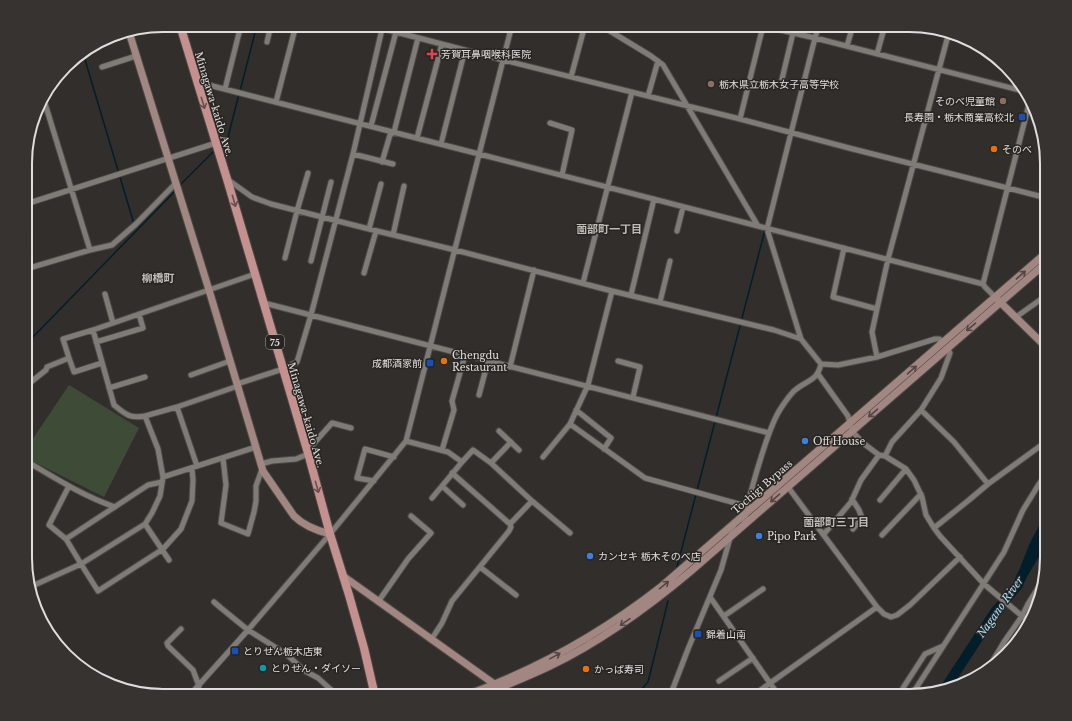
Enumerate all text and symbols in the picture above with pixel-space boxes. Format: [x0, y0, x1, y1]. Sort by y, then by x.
marker: 芳賀耳鼻咽喉科医院 [426, 48, 438, 60]
place label: 芳賀耳鼻咽喉科医院 [441, 48, 531, 61]
street label: Minagawa-kaido Ave. [192, 50, 236, 158]
place label: 栃木県立栃木女子高等学校 [719, 78, 839, 91]
marker: 栃木県立栃木女子高等学校 [706, 79, 716, 89]
place label: そのべ児童館 [935, 95, 995, 108]
one-way arrow [200, 96, 207, 109]
marker: そのべ児童館 [998, 96, 1008, 106]
place label: 長寿園・栃木商業高校北 [904, 111, 1014, 124]
marker: 長寿園・栃木商業高校北 [1017, 112, 1027, 122]
place label: そのべ [1002, 143, 1032, 156]
marker: そのべ [989, 144, 999, 154]
one-way arrow [231, 194, 238, 207]
district label: 薗部町一丁目 [576, 222, 642, 236]
one-way arrow [1016, 270, 1026, 279]
district label: 柳橋町 [142, 271, 175, 285]
one-way arrow [966, 323, 976, 332]
road number: 75 [266, 335, 284, 349]
place label: Chengdu Restaurant [452, 349, 507, 374]
marker: Chengdu Restaurant [439, 356, 449, 366]
place label: 成都酒家前 [372, 357, 422, 370]
marker: 成都酒家前 [425, 358, 435, 368]
street label: Minagawa-kaido Ave. [285, 361, 327, 469]
one-way arrow [906, 366, 916, 375]
one-way arrow [868, 408, 878, 417]
place label: Off House [813, 435, 865, 448]
marker: Off House [800, 436, 810, 446]
street label: Tochigi Bypass [729, 457, 796, 517]
one-way arrow [314, 481, 321, 494]
one-way arrow [769, 494, 780, 503]
district label: 薗部町三丁目 [803, 515, 869, 529]
place label: Pipo Park [767, 530, 818, 543]
marker: Pipo Park [754, 531, 764, 541]
place label: カンセキ 栃木そのべ店 [598, 550, 701, 563]
marker: カンセキ 栃木そのべ店 [585, 551, 595, 561]
water label: Nagano River [973, 573, 1027, 641]
one-way arrow [658, 581, 669, 590]
one-way arrow [620, 618, 631, 626]
place label: 錦着山南 [706, 628, 746, 641]
marker: 錦着山南 [693, 629, 703, 639]
place label: とりせん栃木店東 [243, 645, 323, 658]
marker: とりせん栃木店東 [230, 646, 240, 656]
one-way arrow [549, 652, 561, 659]
place label: とりせん・ダイソー [271, 662, 361, 675]
marker: とりせん・ダイソー [258, 663, 268, 673]
place label: かっぱ寿司 [594, 663, 644, 676]
marker: かっぱ寿司 [581, 664, 591, 674]

